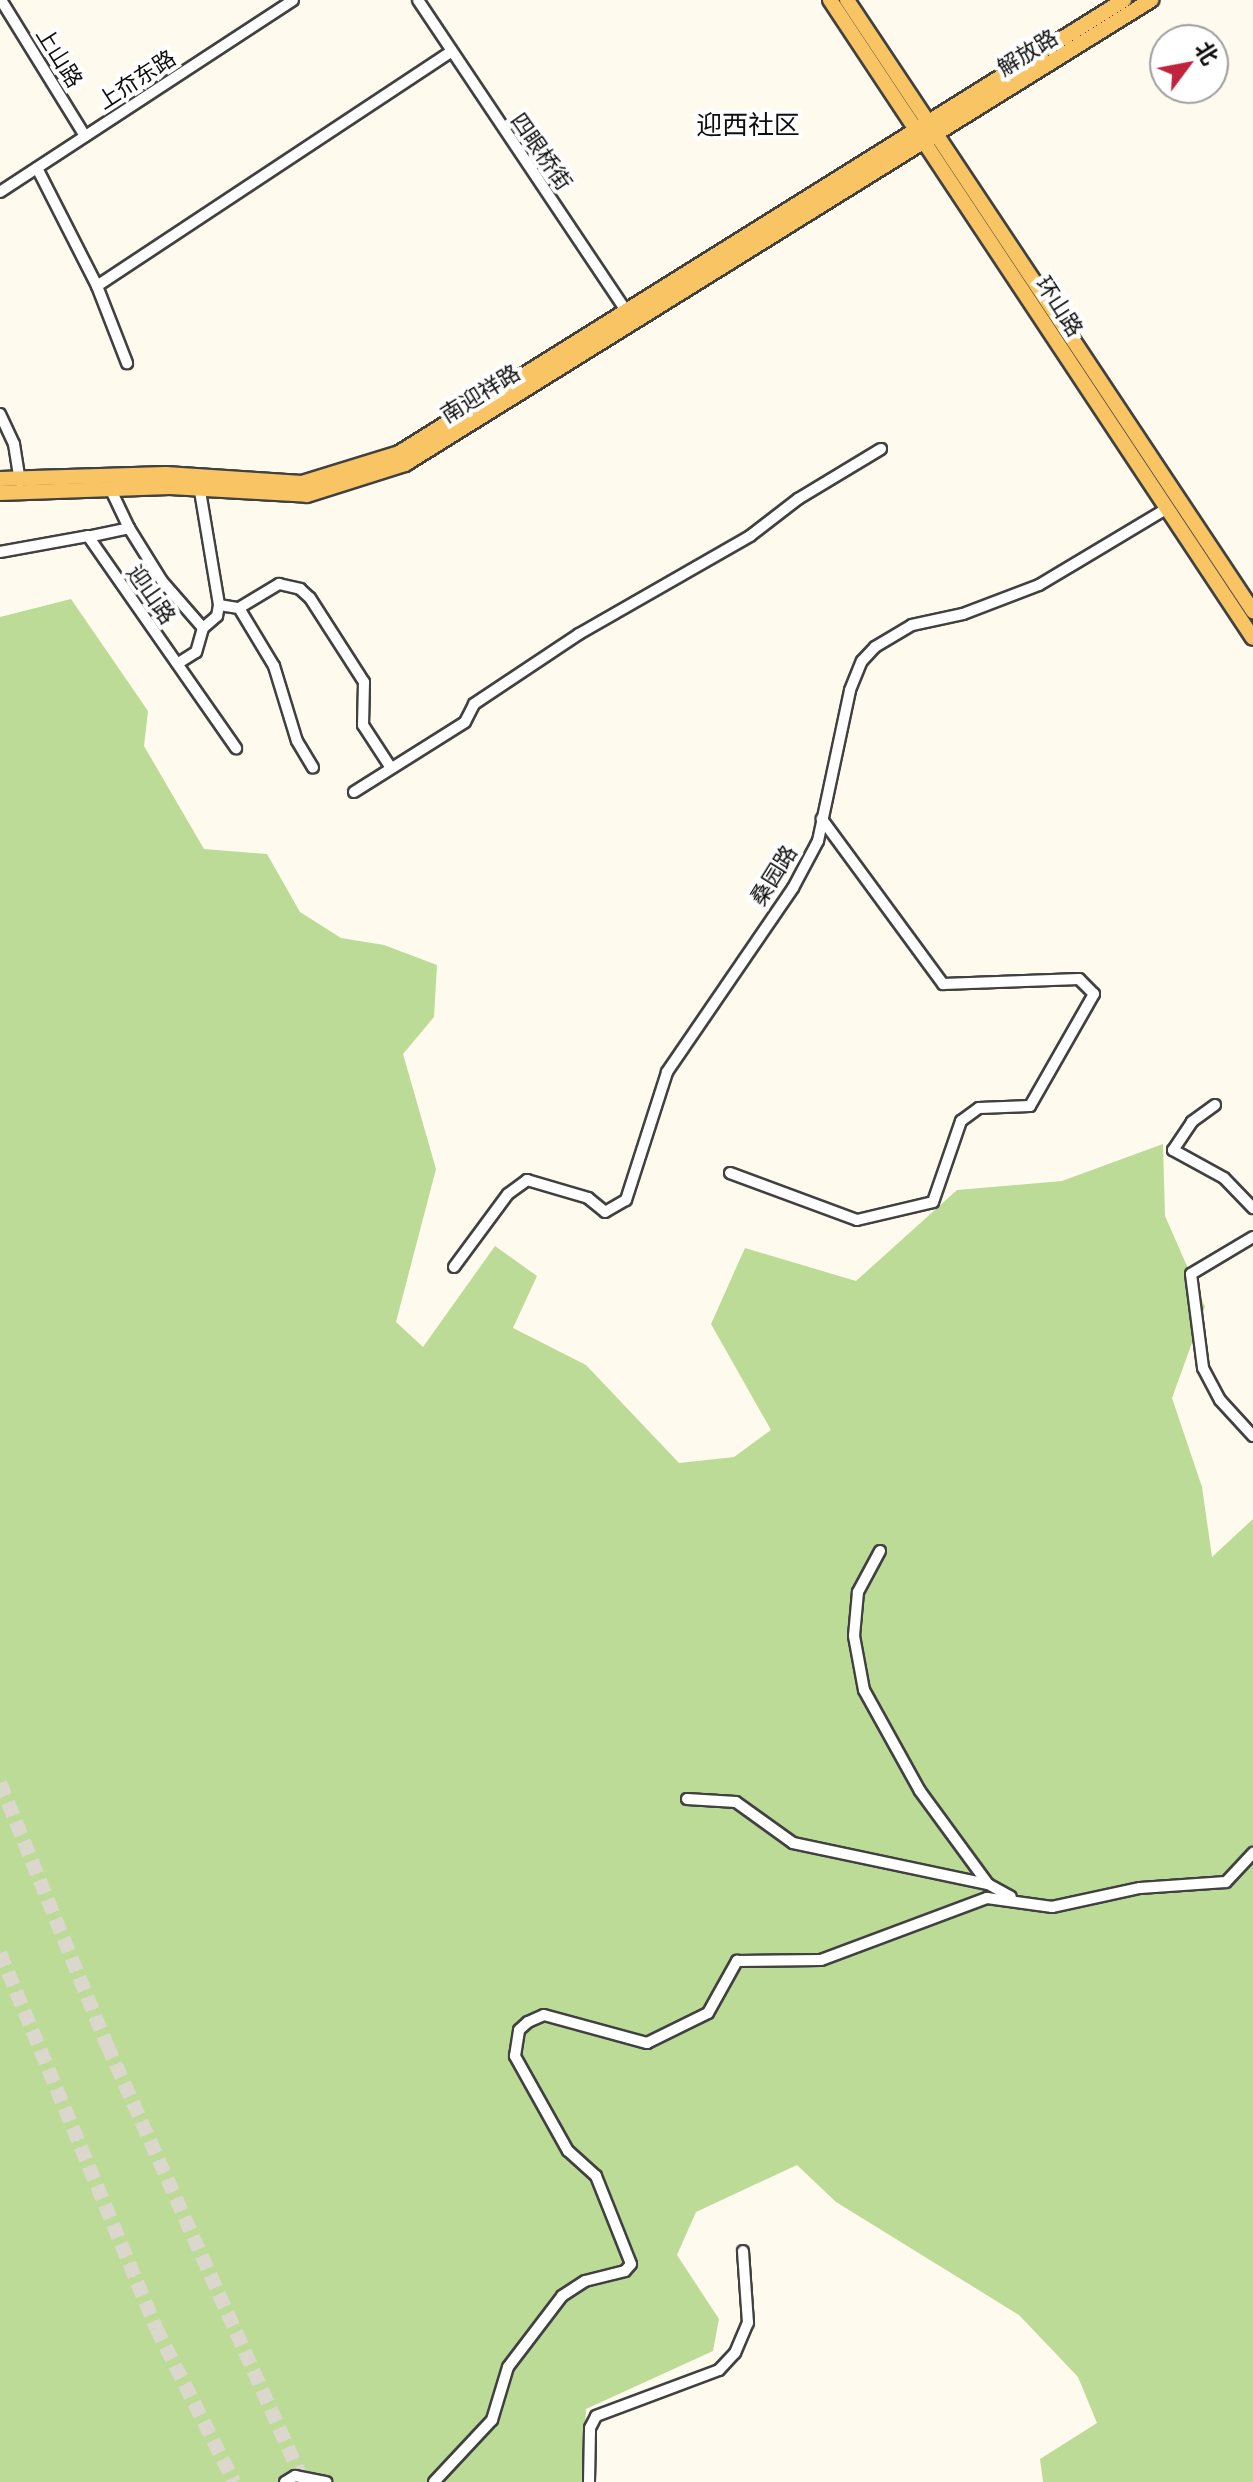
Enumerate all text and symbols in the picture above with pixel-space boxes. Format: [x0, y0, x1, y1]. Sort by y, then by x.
street label: 上山路 [31, 22, 89, 92]
street label: 解放路 [992, 23, 1062, 81]
north arrow [1149, 24, 1229, 104]
text: 北 [1189, 35, 1226, 70]
street label: 上夼东路 [92, 44, 180, 114]
street label: 四眼桥街 [506, 107, 578, 195]
district label: 迎西社区 [696, 108, 800, 140]
street label: 环山路 [1031, 271, 1089, 341]
street label: 南迎祥路 [436, 358, 524, 428]
street label: 迎山路 [122, 559, 182, 629]
street label: 桑园路 [744, 840, 802, 910]

